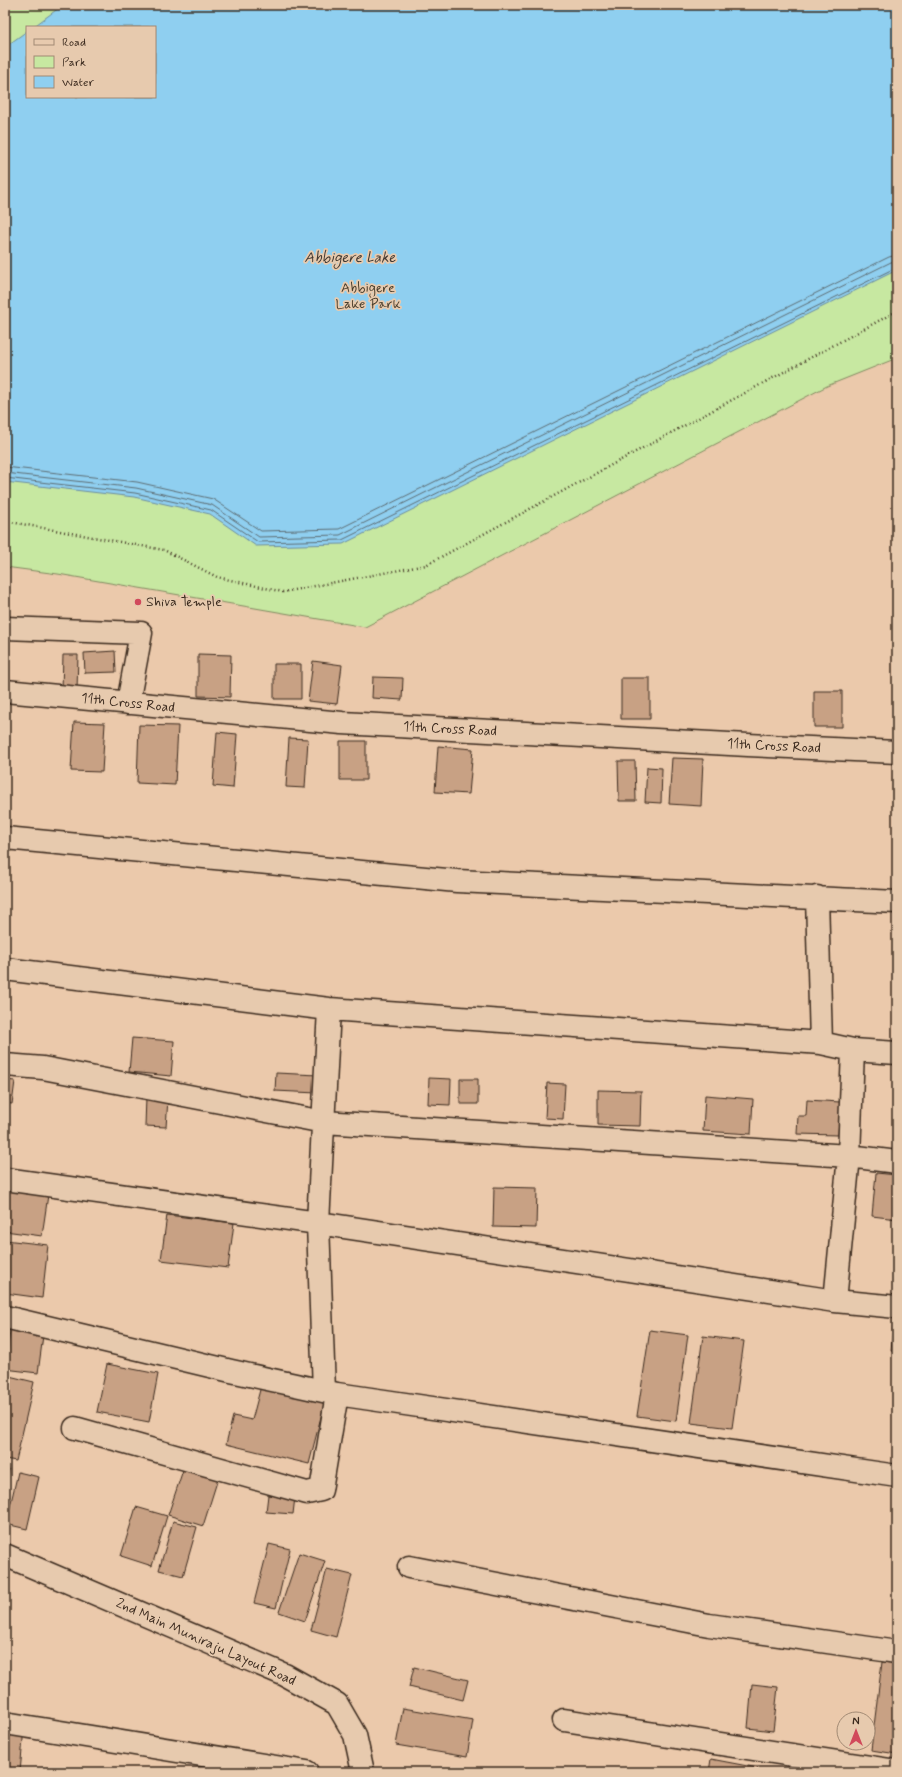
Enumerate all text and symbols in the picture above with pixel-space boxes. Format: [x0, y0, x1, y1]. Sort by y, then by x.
legend [26, 26, 156, 98]
text: Road [62, 35, 86, 51]
text: Park [62, 55, 86, 71]
text: Water [62, 75, 94, 91]
water label: Abbigere Lake [304, 248, 397, 269]
park label: Abbigere Lake Park [335, 279, 401, 313]
place label: Shiva Temple [146, 593, 222, 611]
marker: Shiva Temple [133, 597, 143, 607]
street label: 11th Cross Road [80, 689, 176, 717]
street label: 11th Cross Road [403, 718, 497, 740]
street label: 11th Cross Road [727, 735, 821, 757]
street label: 2nd Main Muniraju Layout Road [113, 1594, 299, 1690]
north arrow [836, 1711, 876, 1751]
text: N [852, 1715, 860, 1729]

